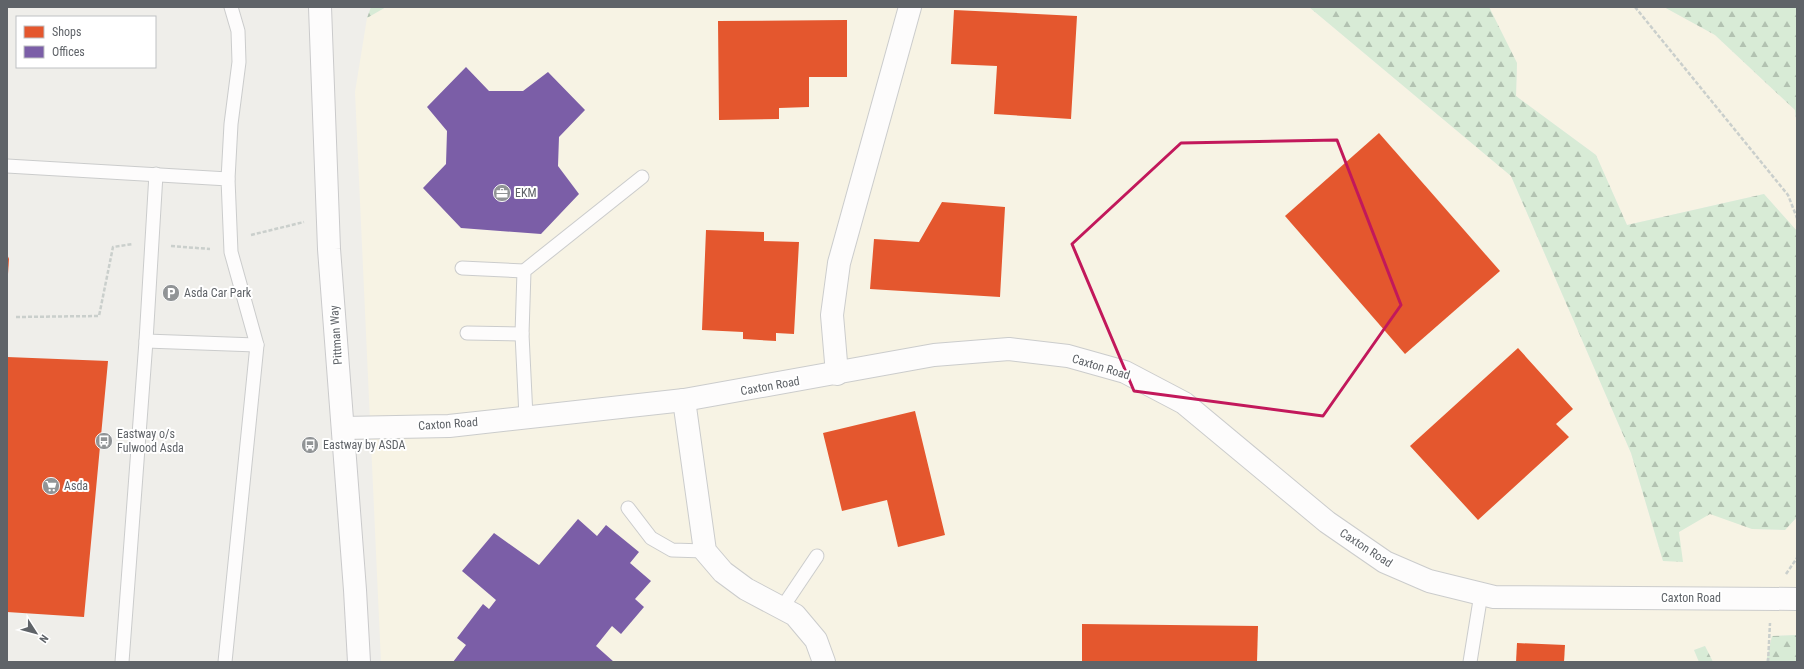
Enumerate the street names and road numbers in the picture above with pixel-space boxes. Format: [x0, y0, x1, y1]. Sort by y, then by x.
street label: Pittman Way [327, 305, 345, 365]
street label: Caxton Road [1070, 352, 1132, 382]
street label: Caxton Road [739, 374, 801, 398]
street label: Caxton Road [418, 415, 478, 433]
street label: Caxton Road [1337, 526, 1395, 570]
street label: Caxton Road [1661, 591, 1721, 605]

